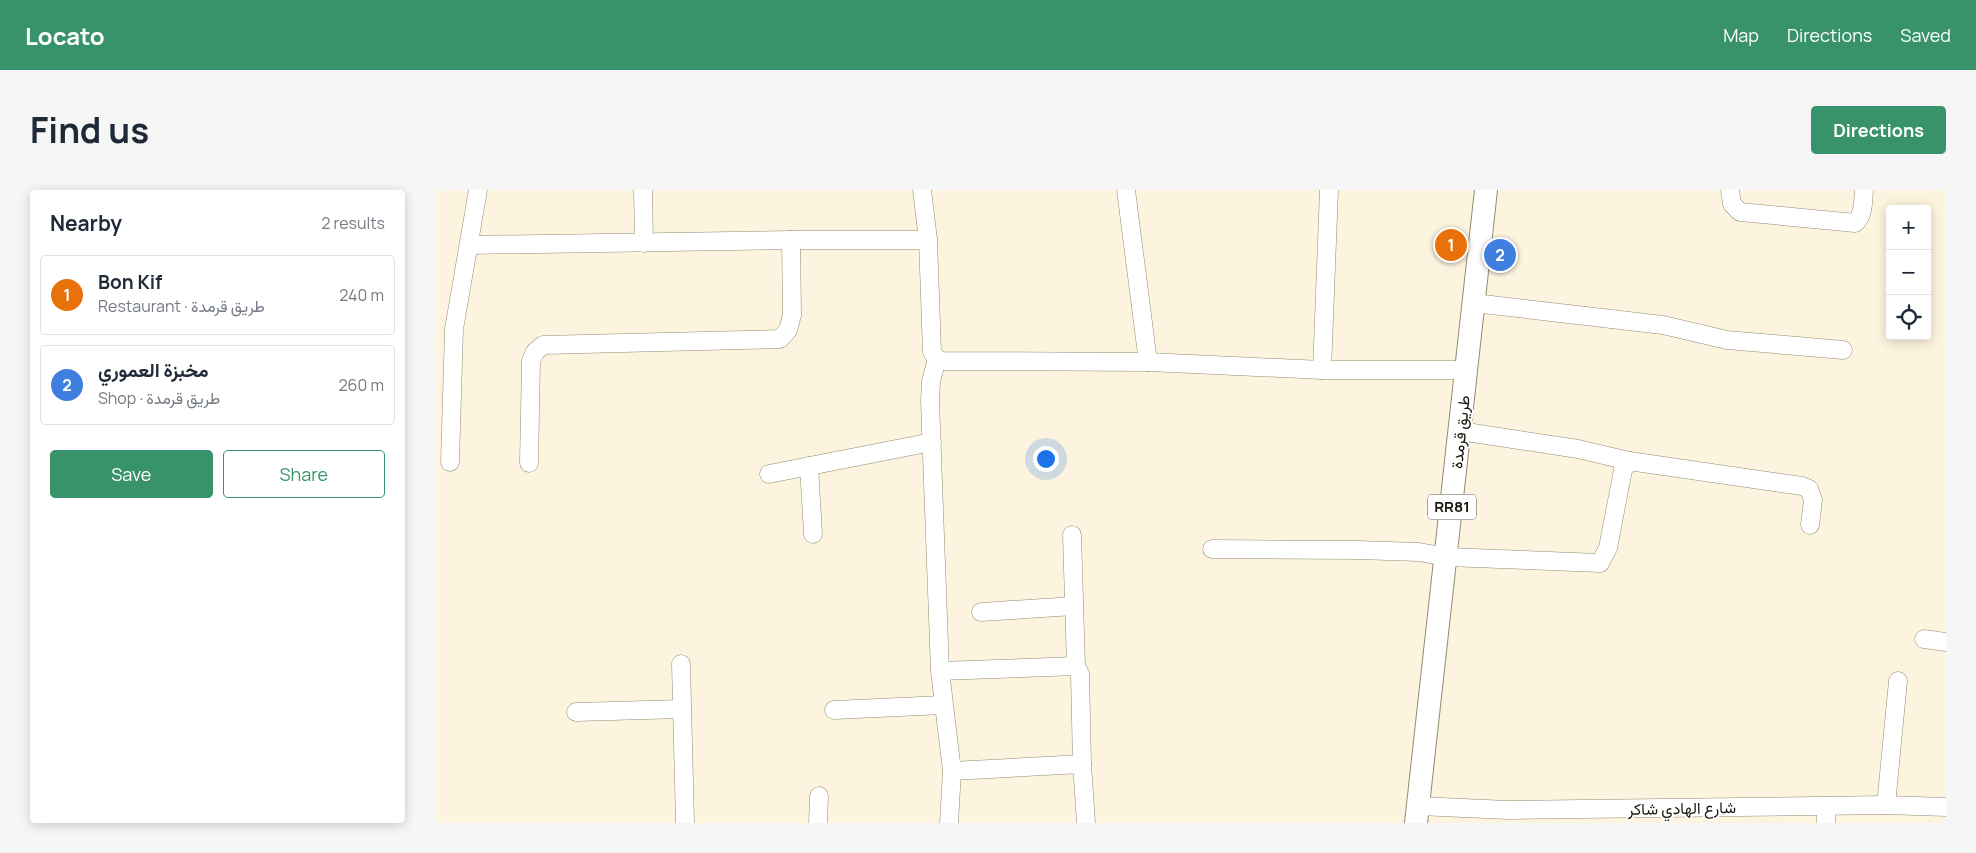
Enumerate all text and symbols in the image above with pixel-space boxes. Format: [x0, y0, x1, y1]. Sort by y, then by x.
text: Locato [25, 19, 105, 52]
text: Map [1723, 23, 1759, 47]
text: Directions [1787, 23, 1872, 47]
text: Saved [1900, 23, 1951, 47]
text: Find us [30, 106, 149, 154]
button: Directions [1811, 106, 1946, 154]
map controls [1886, 205, 1931, 340]
button: + [1886, 205, 1931, 250]
text: Nearby [50, 209, 122, 237]
text: 2 results [321, 212, 385, 234]
pin: 1 [1435, 226, 1467, 264]
pin: 2 [1484, 236, 1516, 274]
button: − [1886, 250, 1931, 295]
text: Bon Kif [98, 269, 162, 295]
text: 1 [63, 284, 71, 306]
text: 240 m [339, 284, 384, 306]
text: Restaurant · طريق قرمدة [98, 295, 265, 317]
button: locate [1886, 295, 1931, 340]
text: مخبزة العموري [98, 357, 209, 383]
text: 2 [62, 374, 72, 396]
text: 260 m [338, 374, 384, 396]
text: Shop · طريق قرمدة [98, 387, 220, 409]
street label: طريق قرمدة [1445, 394, 1475, 470]
your location [1033, 446, 1059, 472]
button: Save [50, 450, 213, 498]
button: Share [223, 450, 385, 498]
road number: RR81 [1428, 494, 1476, 520]
street label: شارع الهادي شاكر [1627, 796, 1736, 823]

